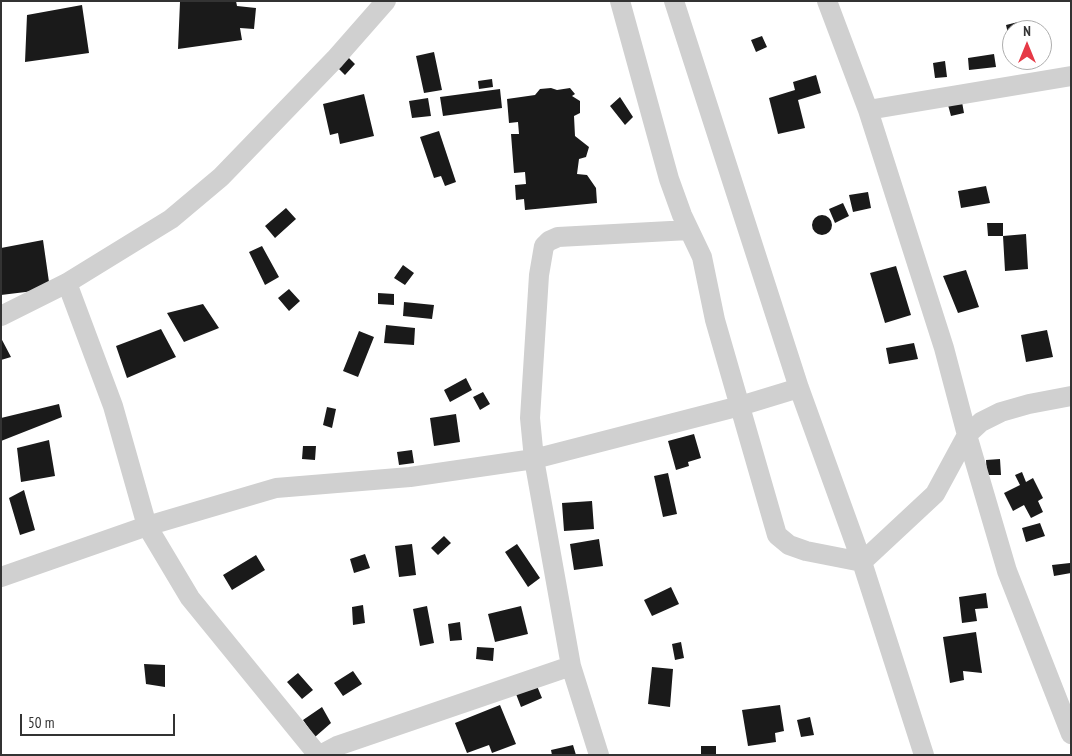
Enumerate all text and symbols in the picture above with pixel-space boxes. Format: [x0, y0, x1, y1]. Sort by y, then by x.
north arrow [1002, 20, 1052, 70]
text: N [1023, 22, 1031, 40]
scale bar [22, 704, 178, 736]
text: 50 m [28, 713, 54, 732]

